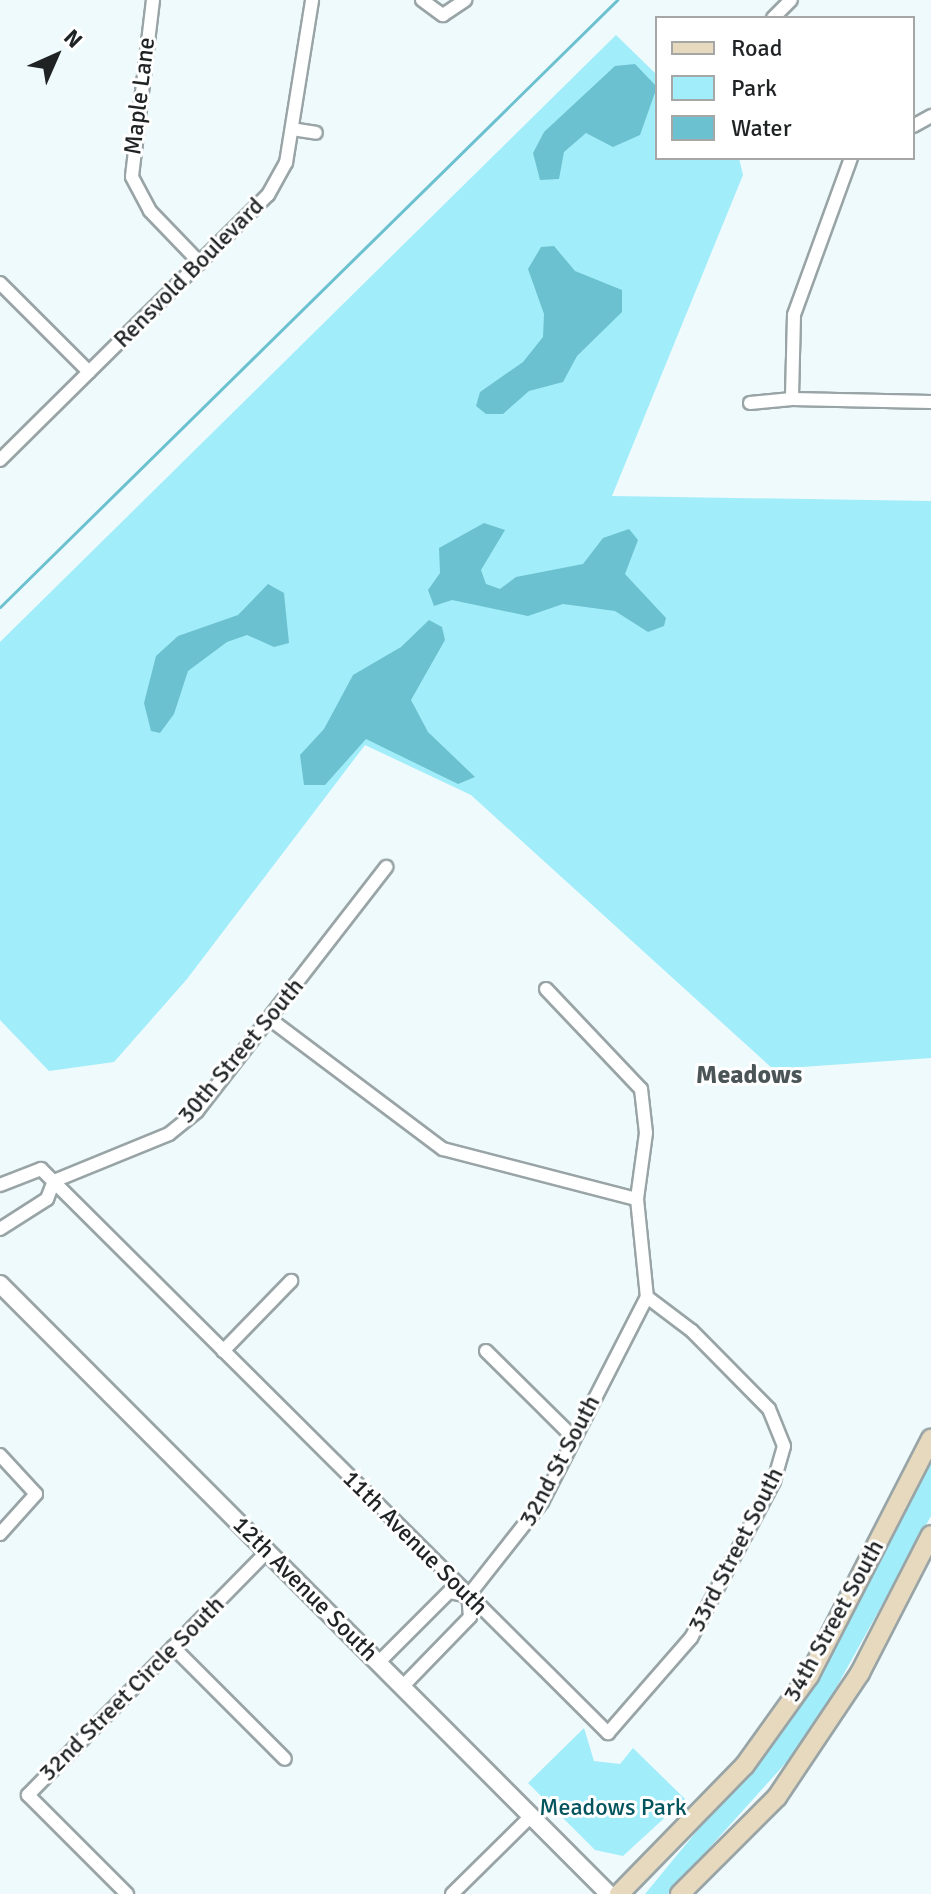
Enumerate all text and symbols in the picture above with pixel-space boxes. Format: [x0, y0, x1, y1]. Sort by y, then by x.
north arrow [16, 16, 96, 96]
legend [655, 16, 915, 160]
text: N [58, 24, 88, 54]
text: Road [731, 33, 782, 63]
street label: Maple Lane [119, 36, 161, 156]
text: Park [731, 73, 777, 103]
text: Water [731, 113, 791, 143]
street label: Rensvold Boulevard [108, 192, 270, 354]
street label: 30th Street South [172, 972, 310, 1130]
district label: Meadows [696, 1060, 802, 1092]
street label: 32nd St South [513, 1390, 607, 1532]
street label: 33rd Street South [682, 1463, 790, 1637]
street label: 11th Avenue South [336, 1464, 494, 1622]
street label: 12th Avenue South [226, 1510, 384, 1668]
street label: 34th Street South [778, 1535, 890, 1707]
street label: 32nd Street Circle South [33, 1590, 231, 1788]
park label: Meadows Park [539, 1794, 687, 1822]

